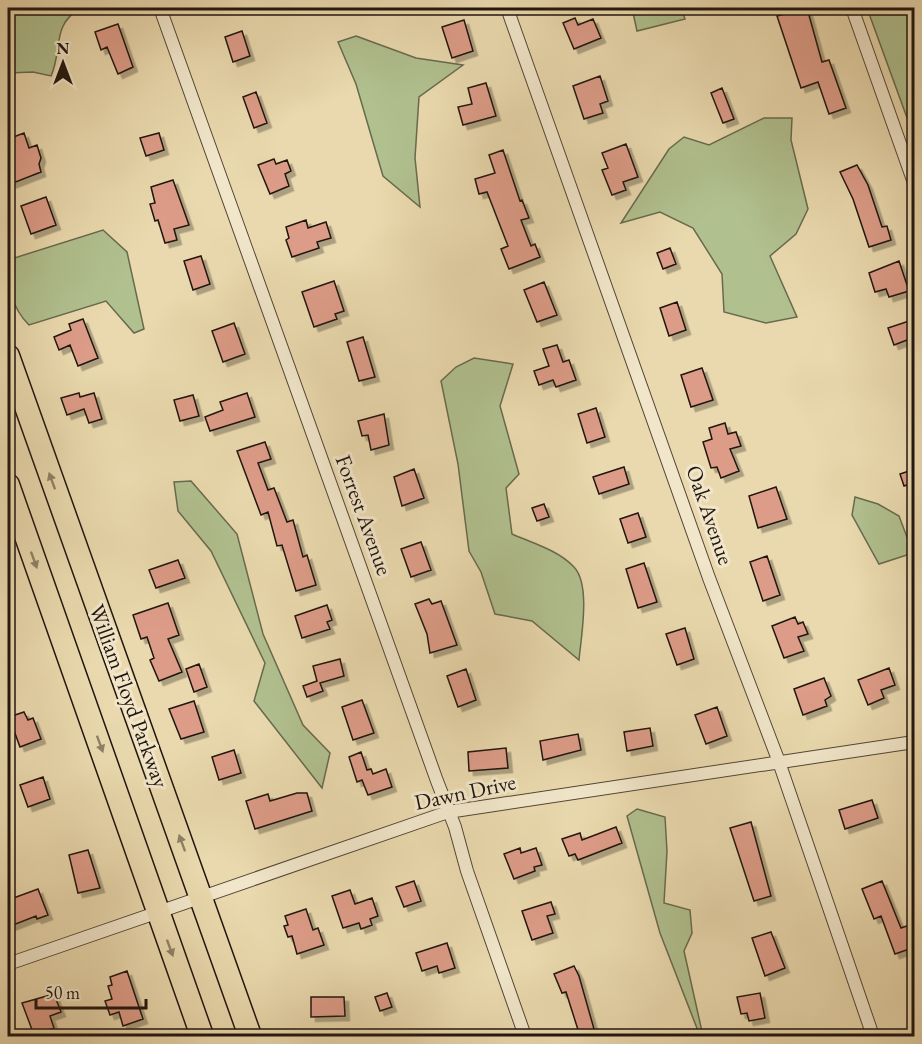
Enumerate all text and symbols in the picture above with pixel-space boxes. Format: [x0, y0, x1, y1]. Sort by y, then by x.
north arrow [33, 33, 93, 93]
text: N [57, 38, 70, 59]
street label: Forrest Avenue [329, 451, 399, 580]
street label: Oak Avenue [679, 461, 741, 569]
one-way arrow [47, 472, 57, 490]
one-way arrow [30, 551, 40, 569]
street label: William Floyd Parkway [82, 600, 176, 792]
one-way arrow [95, 735, 105, 753]
street label: Dawn Drive [412, 767, 519, 817]
one-way arrow [176, 833, 186, 851]
one-way arrow [166, 939, 176, 957]
scale bar [36, 972, 146, 1010]
text: 50 m [45, 981, 80, 1004]

